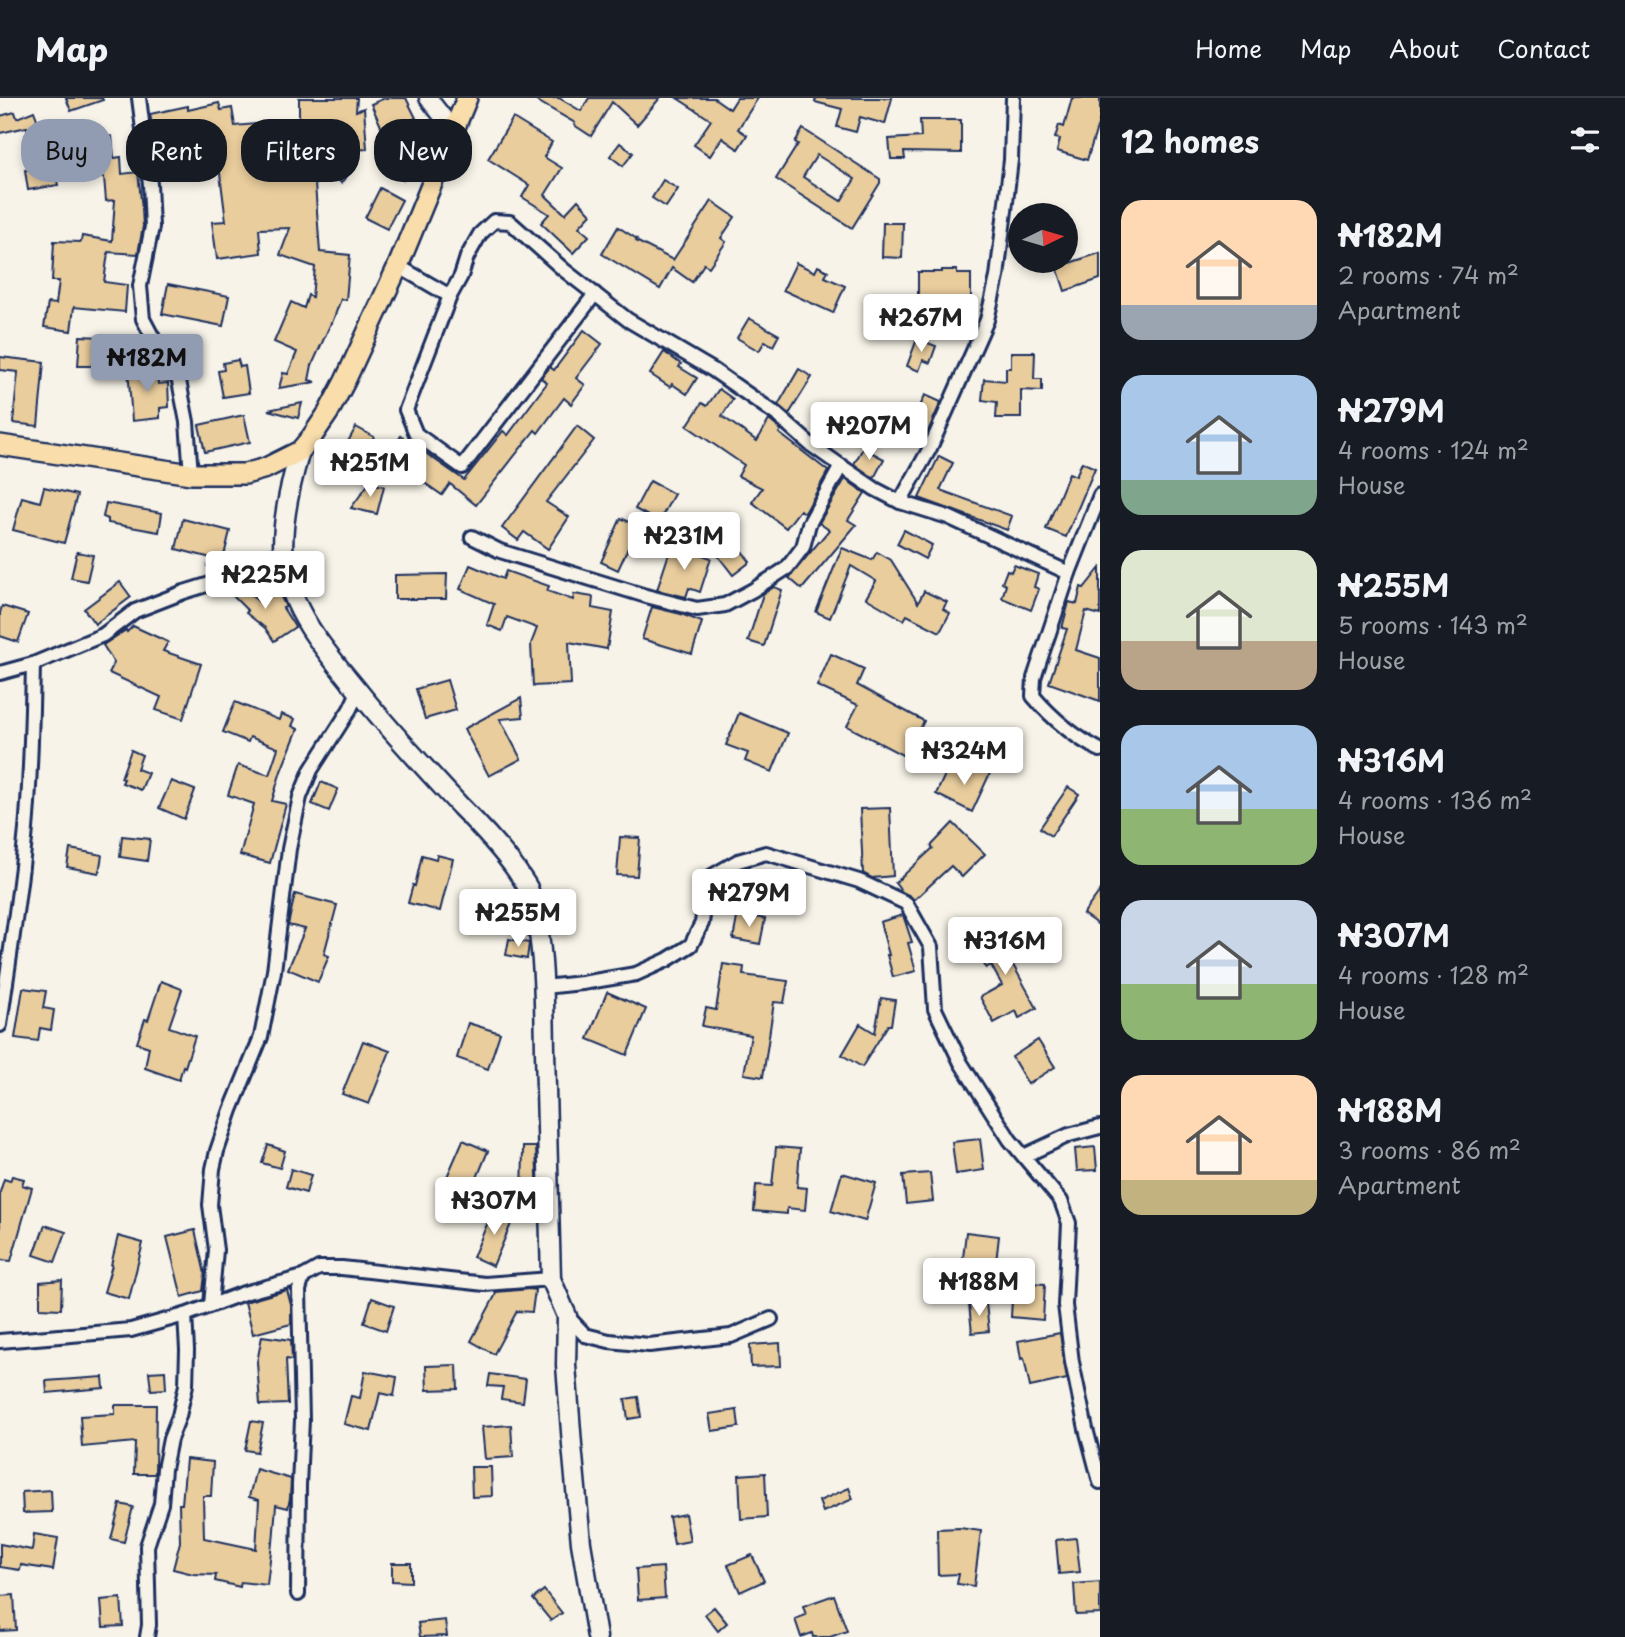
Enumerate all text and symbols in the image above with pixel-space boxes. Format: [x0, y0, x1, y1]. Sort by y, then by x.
text: Map [35, 23, 108, 73]
text: Home [1195, 30, 1262, 66]
text: Map [1300, 30, 1351, 66]
text: About [1389, 30, 1459, 66]
text: Contact [1497, 30, 1590, 66]
text: 12 homes [1121, 118, 1259, 163]
chip: Buy [21, 119, 112, 182]
chip: Rent [126, 119, 227, 182]
chip: Filters [241, 119, 360, 182]
chip: New [374, 119, 472, 182]
icon: filters [1566, 121, 1604, 159]
north arrow [1008, 203, 1078, 273]
map controls [1008, 203, 1078, 273]
text: ₦182M [1338, 212, 1443, 257]
icon: home [1177, 228, 1261, 312]
text: 2 rooms · 74 m² [1338, 257, 1519, 292]
text: Apartment [1338, 292, 1461, 327]
pin: ₦267M [872, 294, 970, 354]
text: ₦267M [879, 299, 963, 334]
pin: ₦182M [98, 334, 196, 394]
text: ₦182M [107, 339, 187, 374]
text: ₦279M [1338, 387, 1445, 432]
pin: ₦207M [820, 402, 918, 462]
icon: home [1177, 403, 1261, 487]
text: ₦207M [826, 407, 912, 442]
text: 4 rooms · 124 m² [1338, 432, 1529, 467]
pin: ₦251M [321, 440, 419, 499]
text: ₦251M [330, 444, 410, 479]
text: House [1338, 467, 1405, 502]
pin: ₦231M [635, 512, 733, 572]
text: ₦231M [644, 517, 724, 552]
pin: ₦225M [216, 552, 314, 611]
text: ₦225M [221, 556, 309, 591]
text: ₦255M [1338, 562, 1449, 607]
icon: home [1177, 578, 1261, 662]
text: 5 rooms · 143 m² [1338, 607, 1528, 642]
text: House [1338, 642, 1405, 677]
pin: ₦324M [915, 728, 1013, 787]
text: ₦324M [921, 732, 1007, 767]
text: ₦316M [1338, 737, 1445, 782]
icon: home [1177, 753, 1261, 837]
text: 4 rooms · 136 m² [1338, 782, 1532, 817]
text: House [1338, 817, 1405, 852]
pin: ₦279M [700, 870, 798, 929]
text: ₦279M [708, 874, 790, 909]
pin: ₦255M [469, 890, 567, 949]
text: ₦255M [475, 894, 561, 929]
text: ₦307M [1338, 912, 1450, 957]
pin: ₦316M [956, 918, 1054, 977]
text: ₦316M [964, 922, 1046, 957]
icon: home [1177, 928, 1261, 1012]
text: 4 rooms · 128 m² [1338, 957, 1529, 992]
text: House [1338, 992, 1405, 1027]
text: ₦188M [1338, 1087, 1442, 1132]
icon: home [1177, 1103, 1261, 1187]
text: 3 rooms · 86 m² [1338, 1132, 1521, 1167]
text: Apartment [1338, 1167, 1461, 1202]
pin: ₦307M [445, 1178, 543, 1237]
text: ₦307M [451, 1182, 537, 1217]
pin: ₦188M [930, 1258, 1028, 1318]
text: ₦188M [939, 1263, 1019, 1298]

